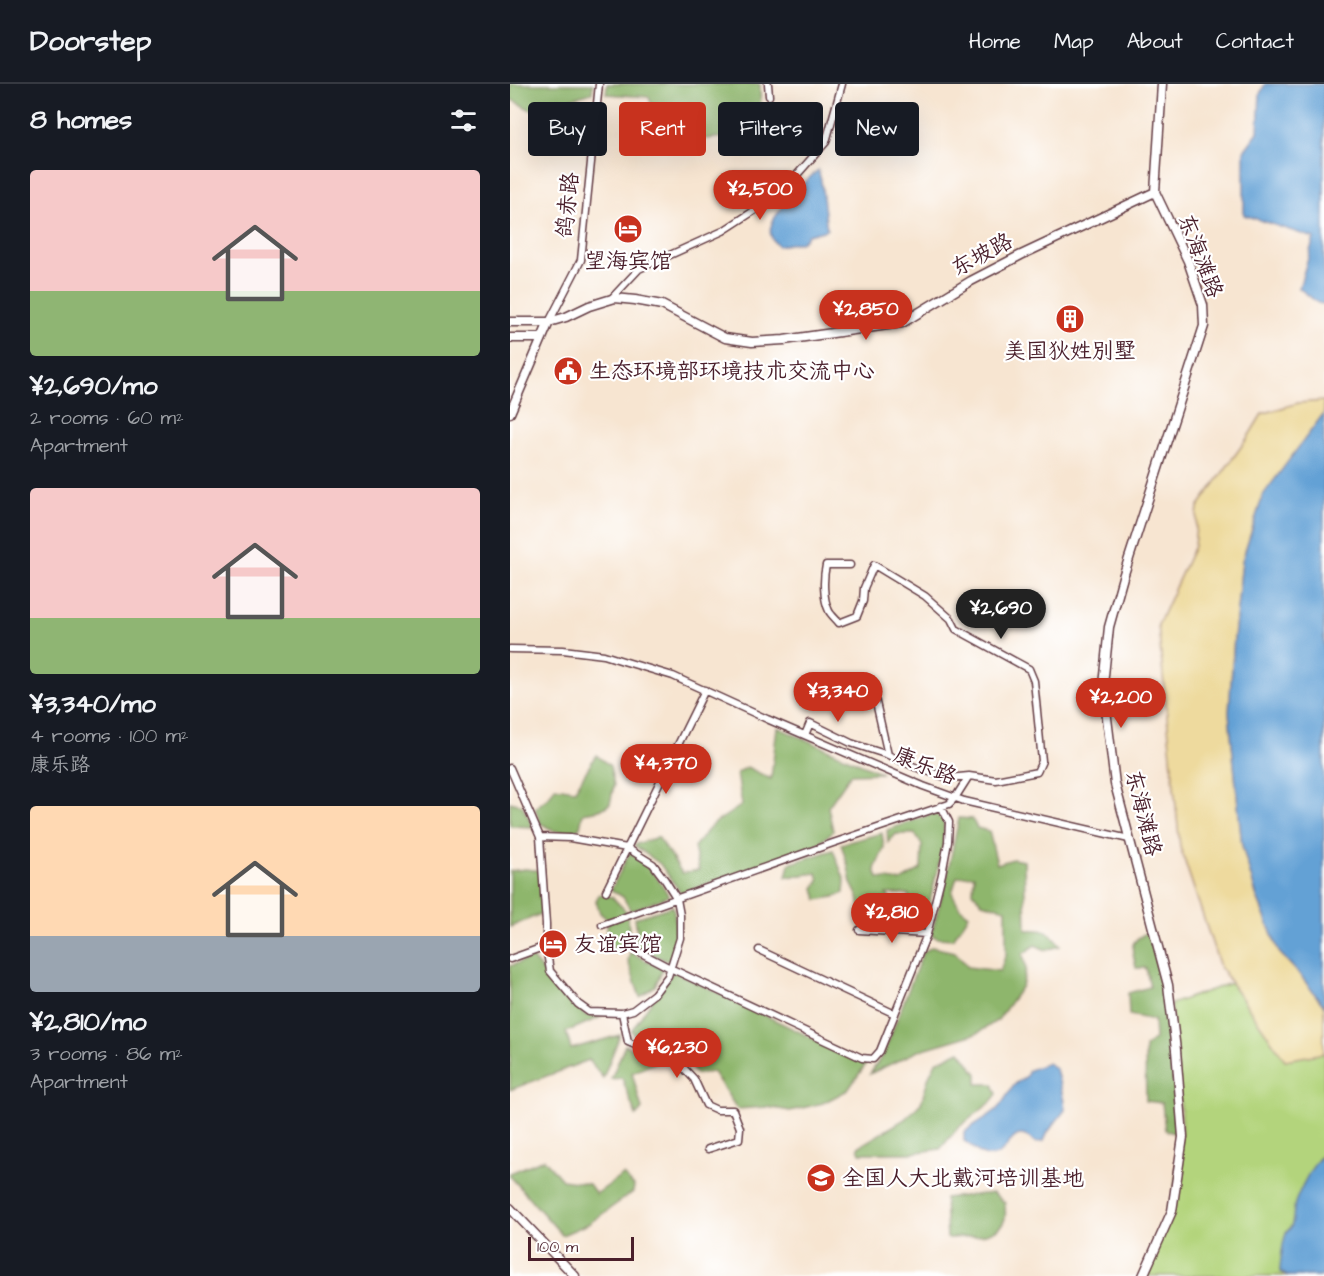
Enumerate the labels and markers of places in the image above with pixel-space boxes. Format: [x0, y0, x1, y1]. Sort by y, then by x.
pin: ¥2,500 [711, 170, 809, 221]
hotel icon: 望海宾馆 [612, 213, 644, 245]
place label: 望海宾馆 [584, 246, 672, 277]
pin: ¥2,850 [817, 290, 915, 341]
building icon: 美国狄姓别墅 [1054, 303, 1086, 335]
place label: 美国狄姓别墅 [1004, 336, 1136, 367]
public building icon: 生态环境部环境技术交流中心 [552, 355, 584, 387]
place label: 生态环境部环境技术交流中心 [589, 356, 875, 387]
pin: ¥2,690 [952, 589, 1050, 640]
pin: ¥3,340 [789, 672, 887, 723]
pin: ¥2,200 [1072, 678, 1170, 729]
pin: ¥4,370 [617, 744, 715, 795]
pin: ¥2,810 [843, 893, 941, 944]
hotel icon: 友谊宾馆 [537, 928, 569, 960]
place label: 友谊宾馆 [574, 929, 662, 960]
pin: ¥6,230 [628, 1028, 726, 1079]
school or university icon: 全国人大北戴河培训基地 [805, 1162, 837, 1194]
place label: 全国人大北戴河培训基地 [842, 1163, 1084, 1194]

